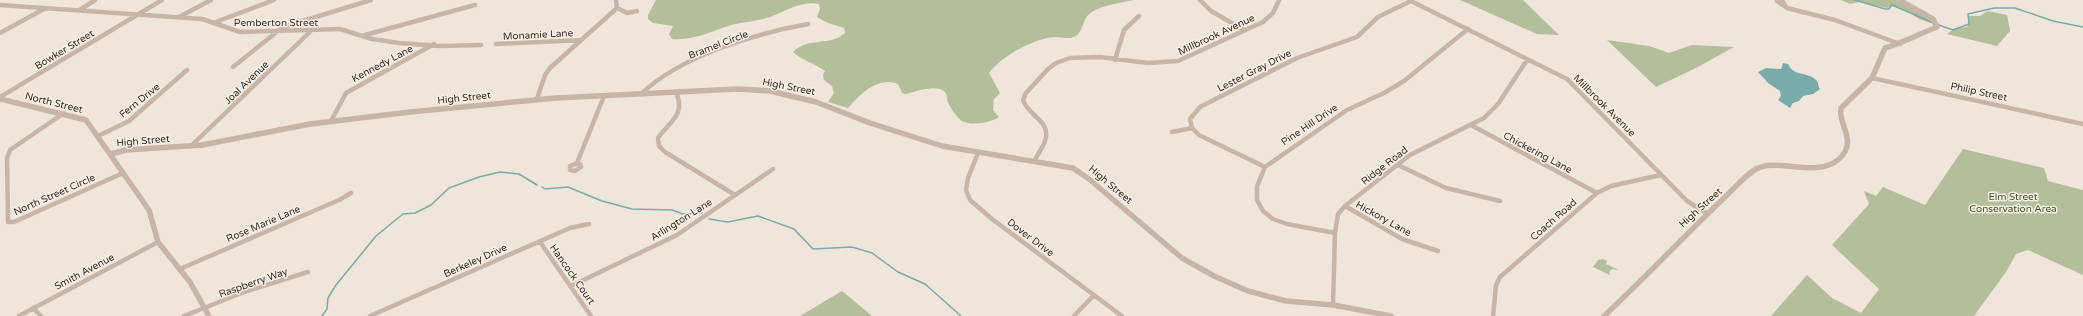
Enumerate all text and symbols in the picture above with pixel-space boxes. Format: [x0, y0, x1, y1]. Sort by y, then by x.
street label: Millbrook Avenue [1176, 12, 1257, 58]
street label: Pemberton Street [234, 17, 318, 29]
street label: Bowker Street [33, 27, 96, 72]
street label: Monamie Lane [503, 27, 574, 43]
street label: Bramel Circle [687, 28, 750, 62]
street label: Kennedy Lane [350, 43, 415, 85]
street label: Lester Gray Drive [1215, 47, 1294, 95]
street label: Joal Avenue [222, 58, 272, 107]
street label: Millbrook Avenue [1571, 72, 1638, 140]
street label: High Street [761, 76, 816, 98]
street label: Philip Street [1949, 80, 2008, 104]
street label: Fern Drive [117, 81, 163, 121]
street label: High Street [437, 89, 492, 107]
street label: North Street [24, 90, 84, 116]
street label: Pine Hill Drive [1279, 101, 1340, 148]
street label: Chickering Lane [1501, 130, 1574, 176]
street label: High Street [116, 133, 170, 149]
street label: Ridge Road [1359, 144, 1410, 188]
street label: High Street [1086, 163, 1135, 207]
street label: North Street Circle [12, 171, 97, 218]
street label: High Street [1677, 185, 1725, 230]
park label: Elm Street Conservation Area [1969, 191, 2057, 215]
street label: Arlington Lane [649, 196, 715, 244]
street label: Coach Road [1528, 196, 1579, 243]
street label: Hickory Lane [1354, 199, 1414, 239]
street label: Rose Marie Lane [225, 203, 303, 245]
street label: Dover Drive [1005, 216, 1056, 259]
street label: Berkeley Drive [442, 241, 509, 280]
street label: Hancock Court [547, 242, 597, 307]
street label: Smith Avenue [52, 251, 117, 293]
street label: Raspberry Way [217, 265, 290, 300]

